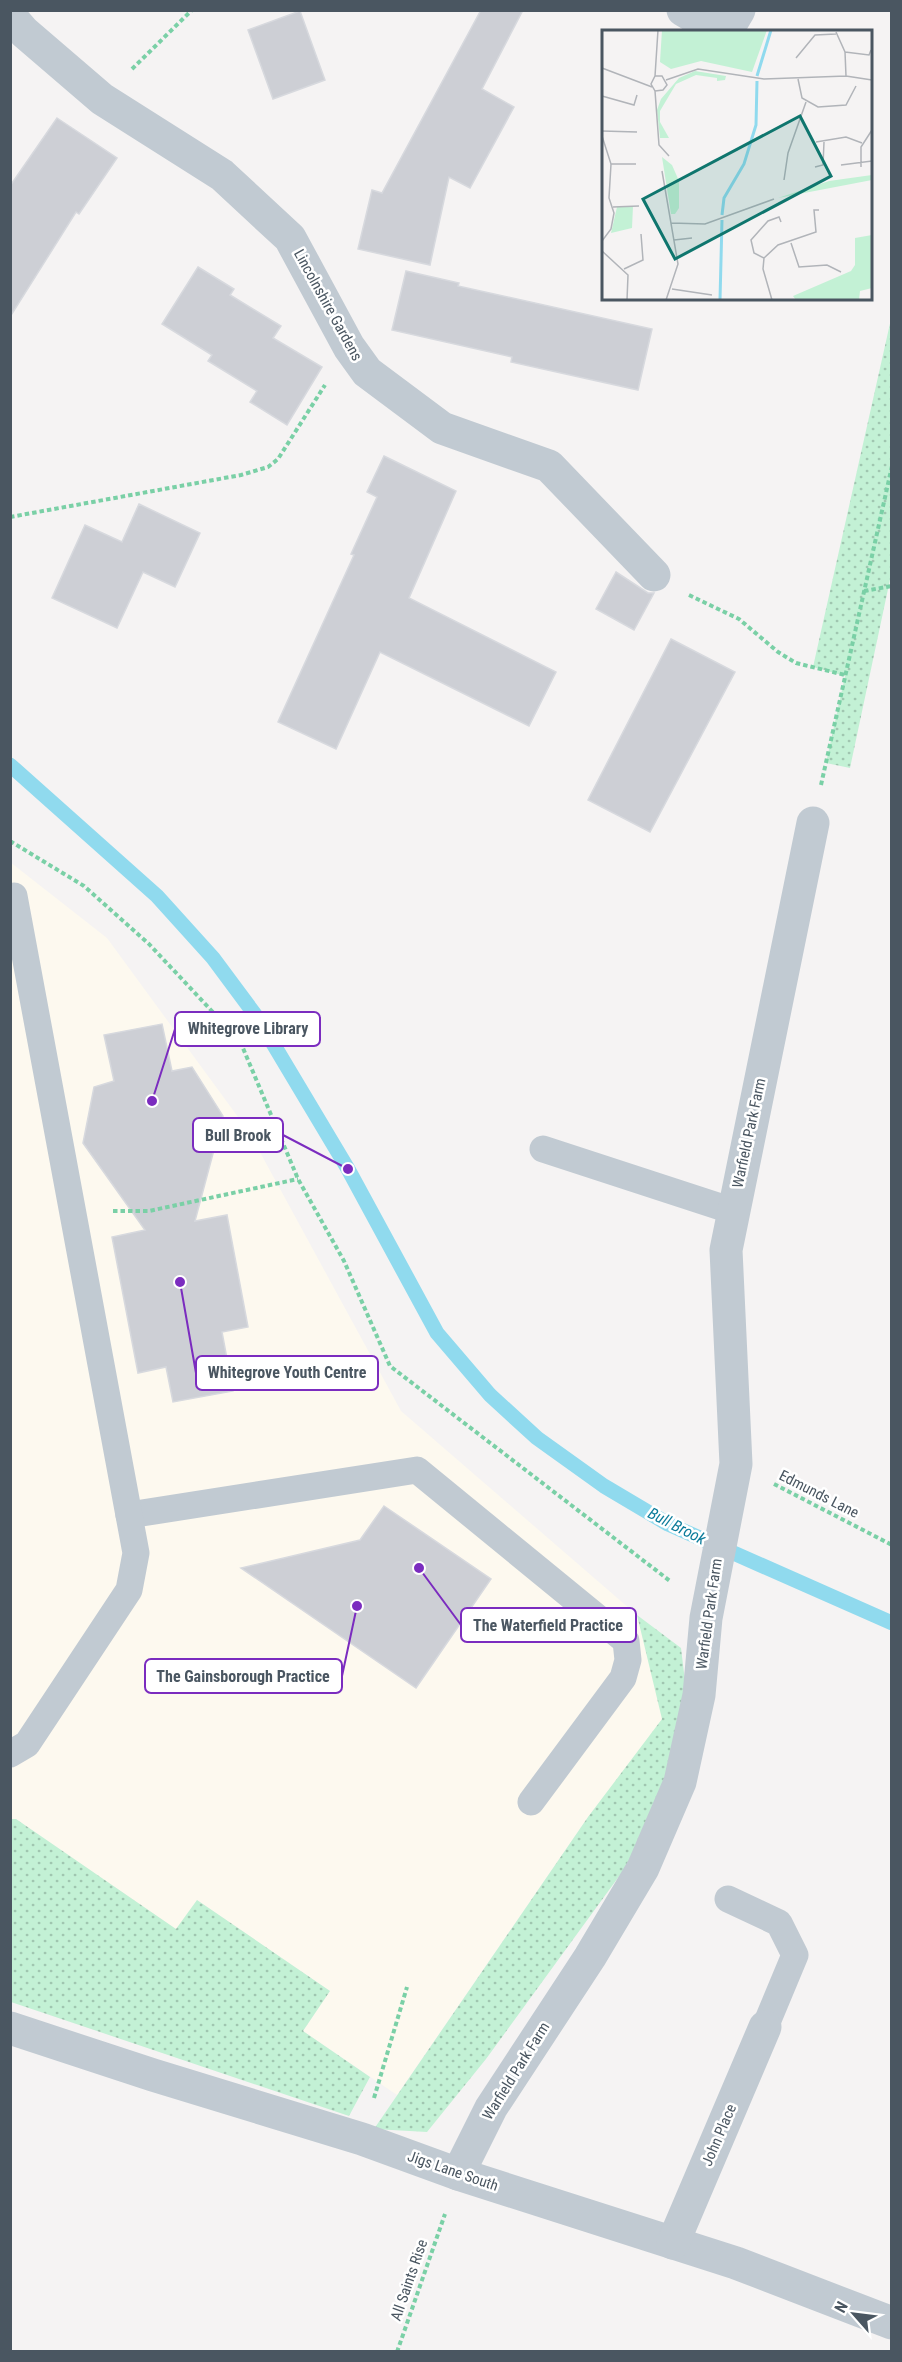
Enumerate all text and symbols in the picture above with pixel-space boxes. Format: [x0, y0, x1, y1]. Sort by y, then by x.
inset map [602, 30, 872, 300]
street label: Lincolnshire Gardens [290, 246, 366, 364]
callout: Whitegrove Library [175, 1012, 320, 1046]
text: Whitegrove Library [188, 1019, 308, 1038]
street label: Warfield Park Farm [729, 1076, 769, 1190]
callout: Bull Brook [193, 1118, 283, 1152]
text: Bull Brook [205, 1126, 271, 1145]
callout: Whitegrove Youth Centre [196, 1356, 378, 1390]
text: Whitegrove Youth Centre [208, 1363, 367, 1382]
street label: Edmunds Lane [776, 1466, 862, 1522]
water label: Bull Brook [645, 1503, 710, 1549]
street label: Warfield Park Farm [692, 1557, 726, 1671]
callout: The Waterfield Practice [461, 1608, 636, 1642]
text: The Waterfield Practice [473, 1616, 623, 1635]
callout: The Gainsborough Practice [145, 1659, 342, 1693]
text: The Gainsborough Practice [156, 1667, 330, 1686]
street label: Warfield Park Farm [479, 2019, 553, 2123]
street label: John Place [698, 2101, 740, 2169]
street label: Jigs Lane South [405, 2147, 501, 2195]
street label: All Saints Rise [387, 2237, 431, 2323]
north arrow [824, 2284, 884, 2344]
text: N [831, 2298, 852, 2316]

